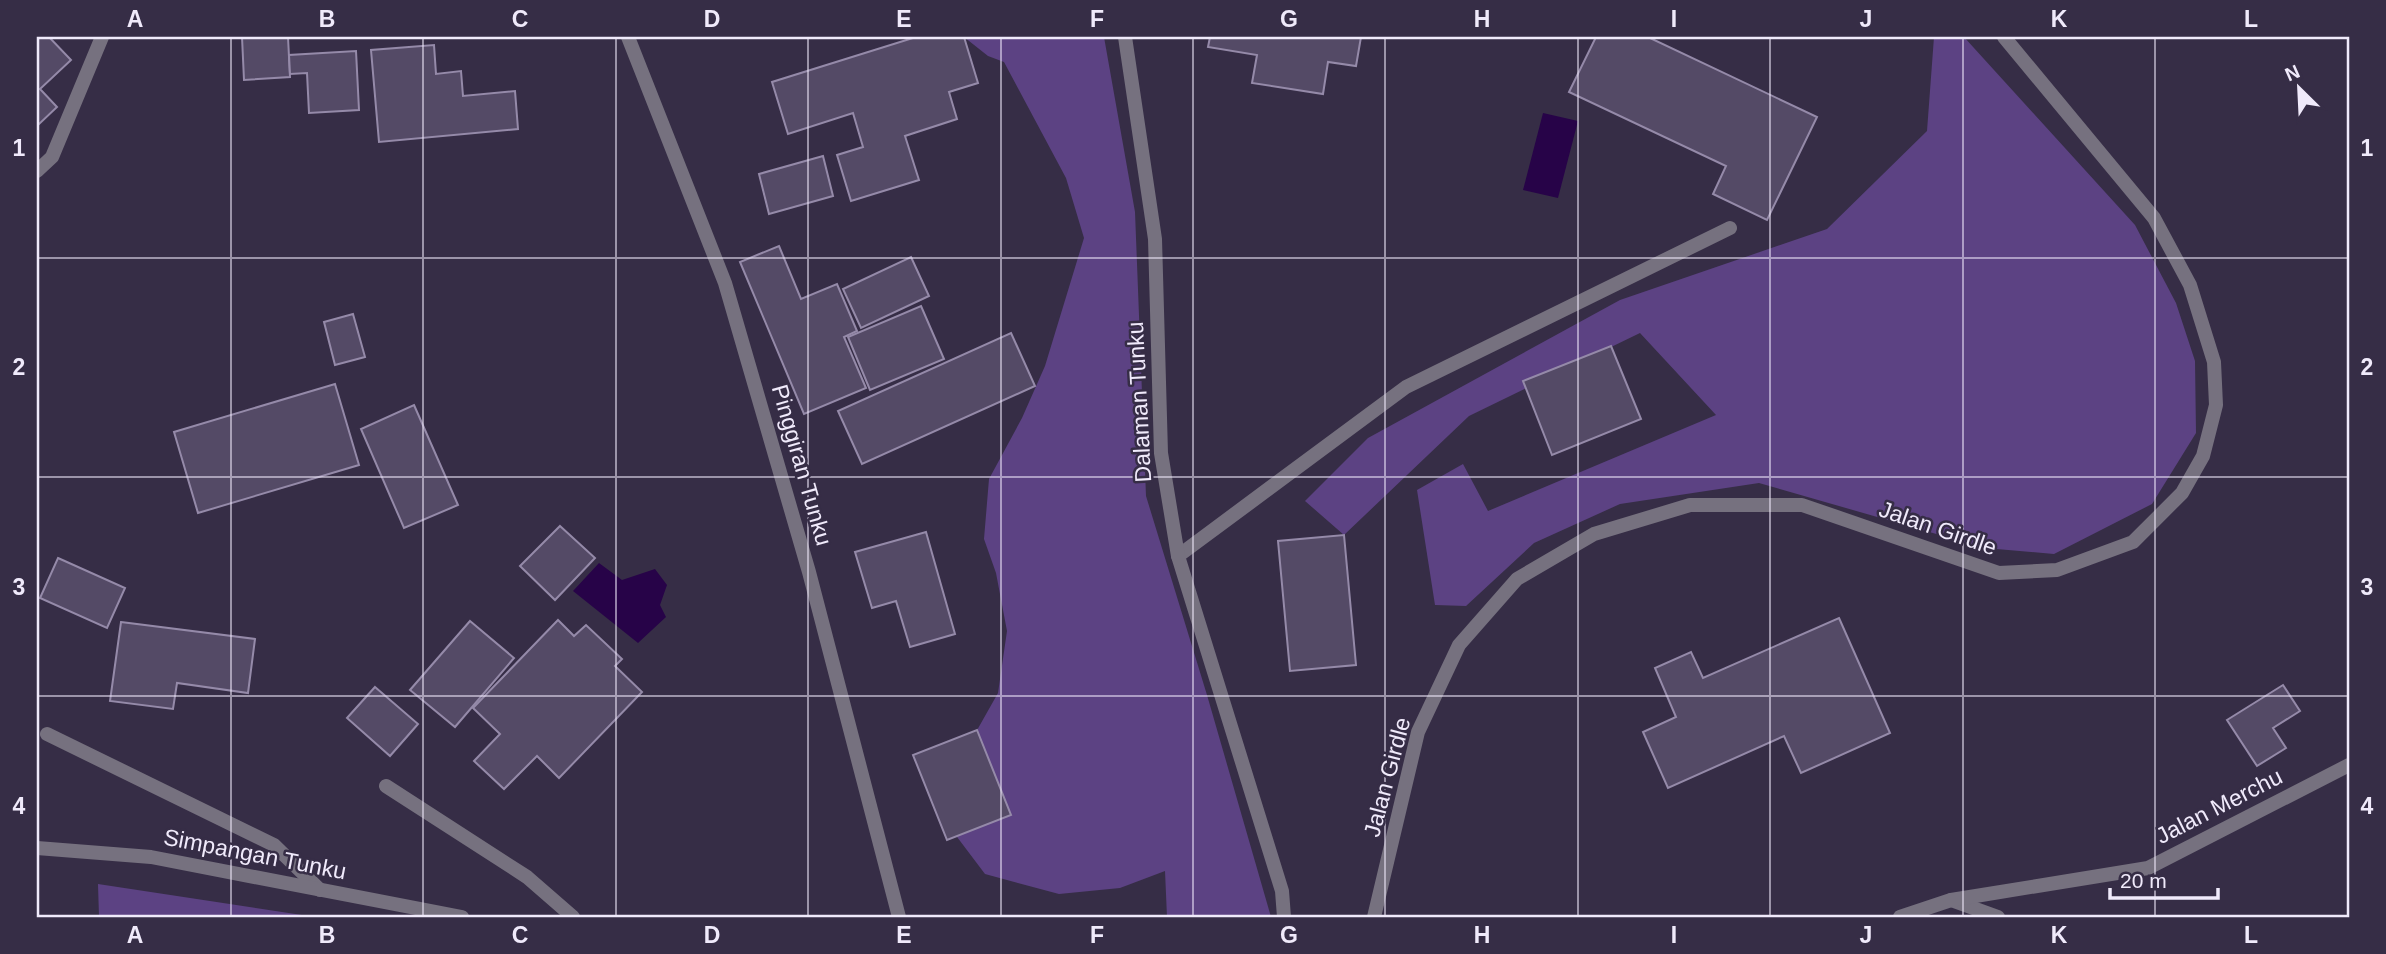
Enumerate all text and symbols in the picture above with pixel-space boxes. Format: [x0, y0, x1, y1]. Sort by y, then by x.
text: A [127, 6, 143, 32]
text: B [319, 6, 335, 32]
text: C [512, 6, 528, 32]
text: D [704, 6, 720, 32]
text: E [896, 6, 912, 32]
text: F [1090, 6, 1104, 32]
text: G [1280, 6, 1298, 32]
text: H [1474, 6, 1490, 32]
text: I [1671, 6, 1677, 32]
text: J [1860, 6, 1872, 32]
text: K [2051, 6, 2068, 32]
text: L [2244, 6, 2258, 32]
north arrow [2264, 52, 2334, 122]
text: N [2282, 61, 2303, 85]
text: 1 [13, 135, 26, 161]
text: 1 [2361, 135, 2374, 161]
street label: Dalaman Tunku [1122, 321, 1156, 483]
text: 2 [13, 354, 25, 380]
text: 2 [2361, 354, 2373, 380]
street label: Pinggiran Tunku [767, 382, 837, 548]
street label: Jalan Girdle [1876, 496, 2000, 560]
text: 3 [13, 574, 25, 600]
text: 3 [2361, 574, 2373, 600]
street label: Jalan Girdle [1359, 714, 1415, 840]
street label: Jalan Merchu [2152, 763, 2286, 849]
text: 4 [13, 793, 26, 819]
text: 4 [2361, 793, 2374, 819]
street label: Simpangan Tunku [162, 824, 348, 884]
scale bar [2110, 856, 2218, 900]
text: 20 m [2120, 869, 2167, 892]
text: A [127, 922, 143, 948]
text: B [319, 922, 335, 948]
text: C [512, 922, 528, 948]
text: D [704, 922, 720, 948]
text: E [896, 922, 912, 948]
text: F [1090, 922, 1104, 948]
text: G [1280, 922, 1298, 948]
text: H [1474, 922, 1490, 948]
text: I [1671, 922, 1677, 948]
text: J [1860, 922, 1872, 948]
text: K [2051, 922, 2068, 948]
text: L [2244, 922, 2258, 948]

